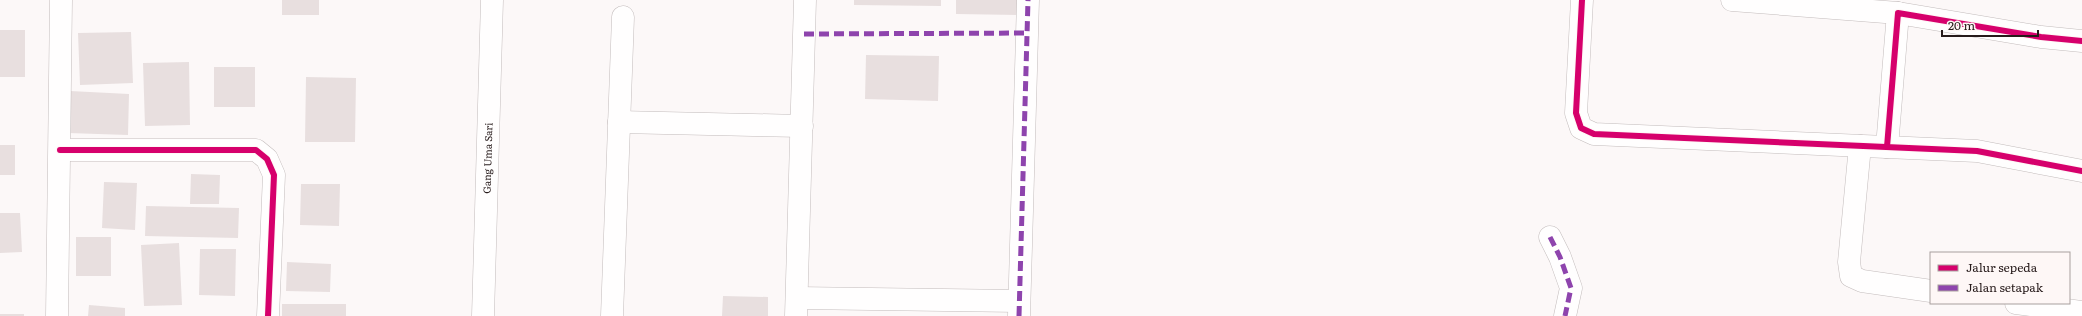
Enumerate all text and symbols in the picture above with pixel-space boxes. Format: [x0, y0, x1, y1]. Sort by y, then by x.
scale bar [1942, 12, 2038, 38]
text: 20 m [1948, 16, 1975, 34]
street label: Gang Uma Sari [478, 122, 496, 194]
legend [1930, 252, 2070, 304]
text: Jalur sepeda [1966, 258, 2038, 276]
text: Jalan setapak [1966, 278, 2044, 296]

